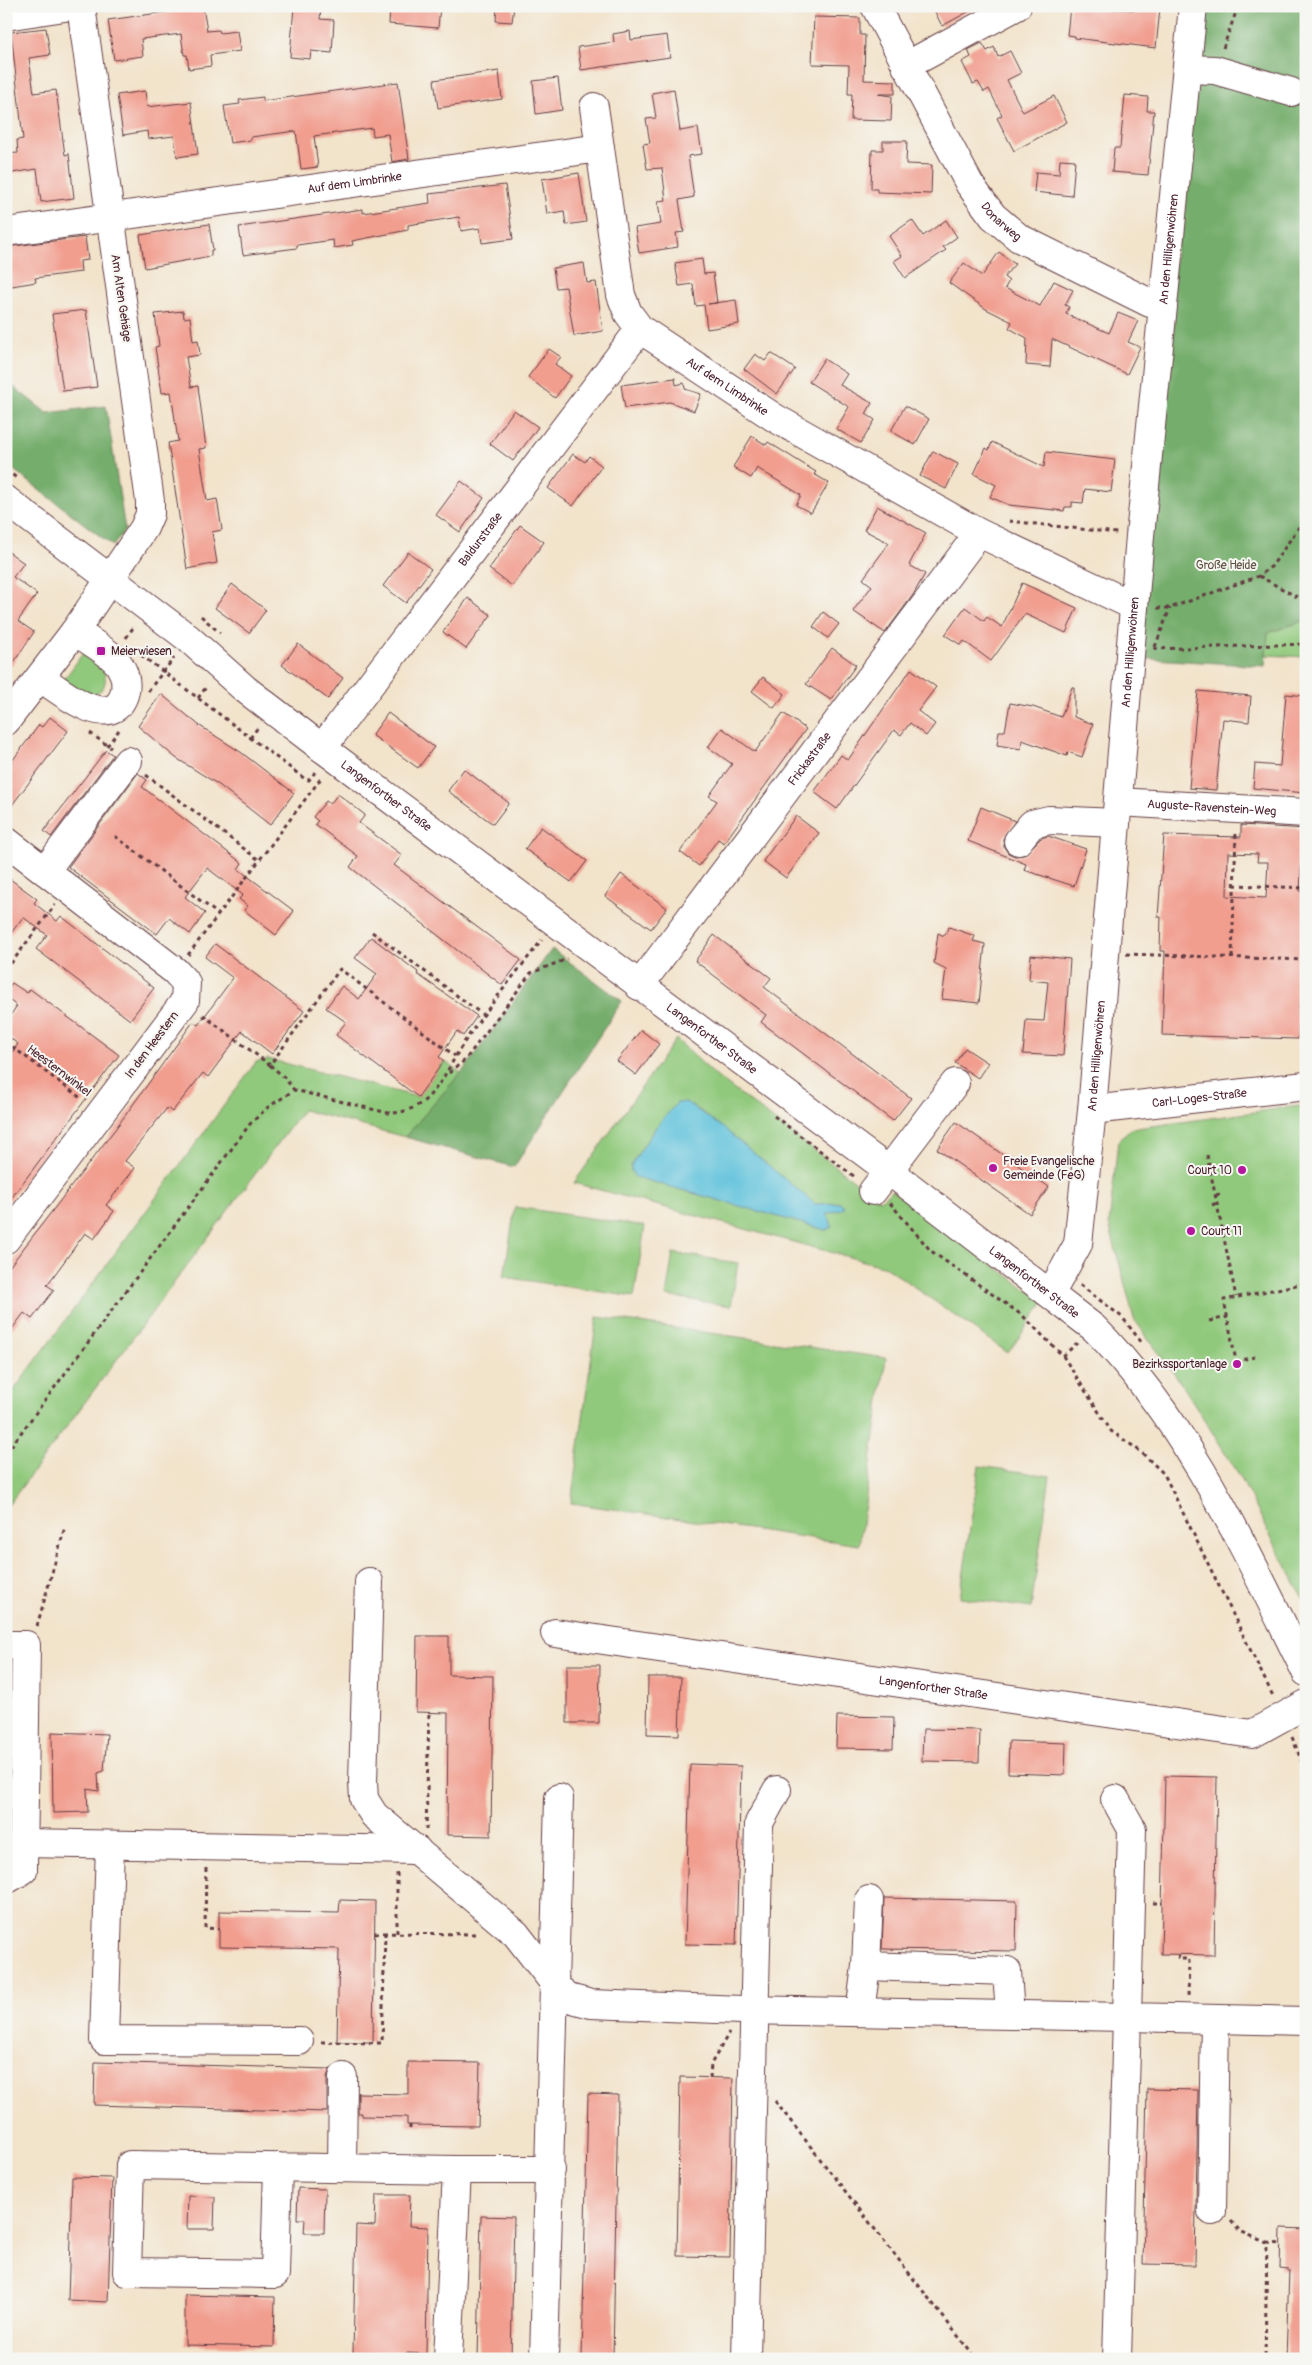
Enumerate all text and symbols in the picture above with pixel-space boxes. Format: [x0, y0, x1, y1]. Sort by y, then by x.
street label: Auf dem Limbrinke [306, 169, 403, 197]
street label: An den Hilligenwöhren [1156, 193, 1182, 305]
street label: Donarweg [978, 199, 1025, 244]
street label: Am Alten Gehäge [107, 253, 135, 343]
street label: Auf dem Limbrinke [683, 354, 771, 419]
street label: Baldurstraße [455, 509, 506, 569]
park label: Große Heide [1196, 558, 1256, 573]
street label: An den Hilligenwöhren [1118, 596, 1142, 708]
place label: Meierwiesen [111, 644, 172, 659]
marker: Meierwiesen [95, 645, 107, 657]
street label: Frickastraße [785, 729, 834, 789]
street label: Langenforther Straße [338, 757, 435, 835]
street label: Auguste-Ravenstein-Weg [1147, 796, 1277, 819]
street label: Langenforther Straße [663, 1000, 760, 1077]
street label: An den Hilligenwöhren [1084, 1000, 1109, 1112]
street label: In den Heestern [122, 1008, 182, 1081]
street label: Heesternwinkel [24, 1042, 94, 1100]
street label: Carl-Loges-Straße [1151, 1085, 1248, 1111]
place label: Freie Evangelische Gemeinde (FeG) [1003, 1154, 1095, 1183]
marker: Freie Evangelische Gemeinde (FeG) [987, 1162, 999, 1174]
place label: Court 10 [1188, 1163, 1232, 1178]
marker: Court 10 [1236, 1164, 1248, 1176]
place label: Court 11 [1201, 1224, 1242, 1239]
marker: Court 11 [1185, 1225, 1197, 1237]
street label: Langenforther Straße [986, 1243, 1082, 1321]
place label: Bezirkssportanlage [1132, 1357, 1227, 1372]
marker: Bezirkssportanlage [1231, 1358, 1243, 1370]
street label: Langenforther Straße [878, 1672, 989, 1703]

